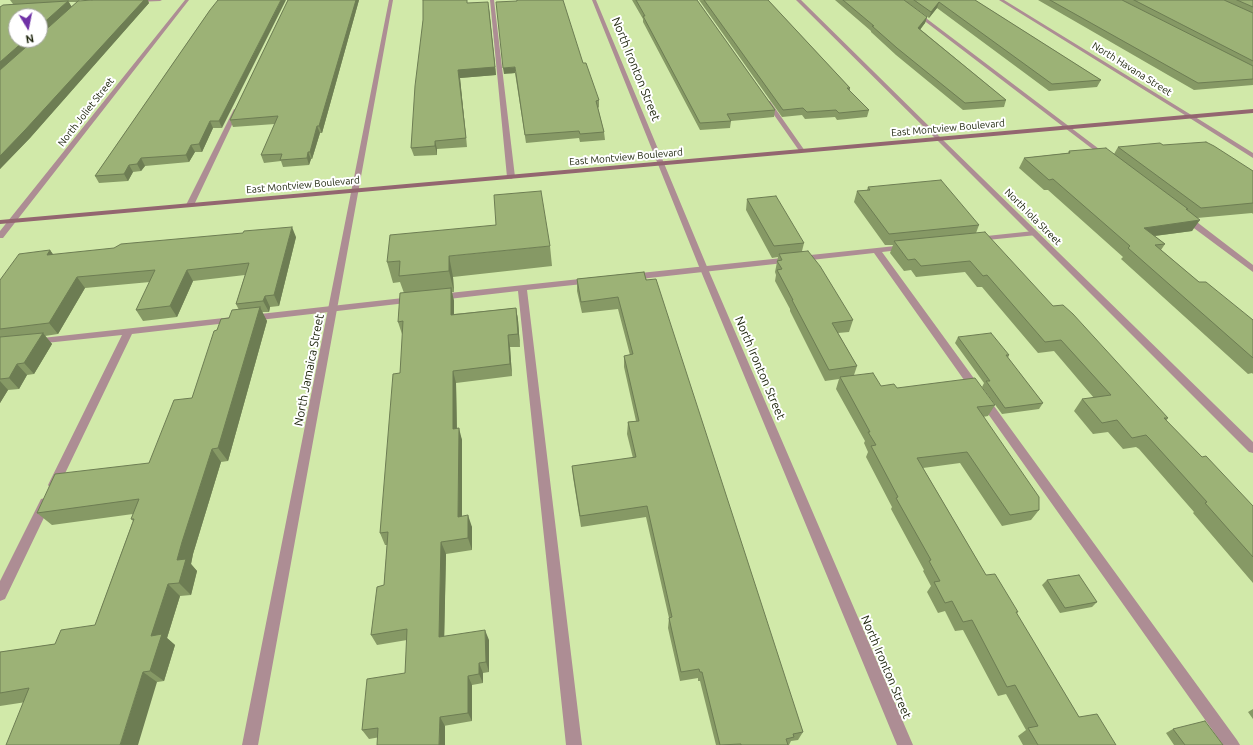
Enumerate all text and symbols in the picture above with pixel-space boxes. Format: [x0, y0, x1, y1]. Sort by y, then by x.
north arrow [8, 8, 48, 48]
street label: North Ironton Street [609, 15, 663, 123]
text: N [25, 32, 35, 45]
street label: North Havana Street [1090, 40, 1174, 98]
street label: North Joliet Street [55, 75, 117, 149]
street label: East Montview Boulevard [891, 117, 1005, 139]
street label: East Montview Boulevard [569, 146, 683, 168]
street label: East Montview Boulevard [246, 174, 360, 196]
street label: North Iola Street [1002, 186, 1064, 248]
street label: North Jamaica Street [291, 313, 327, 427]
street label: North Ironton Street [732, 314, 788, 422]
street label: North Ironton Street [858, 613, 914, 721]

